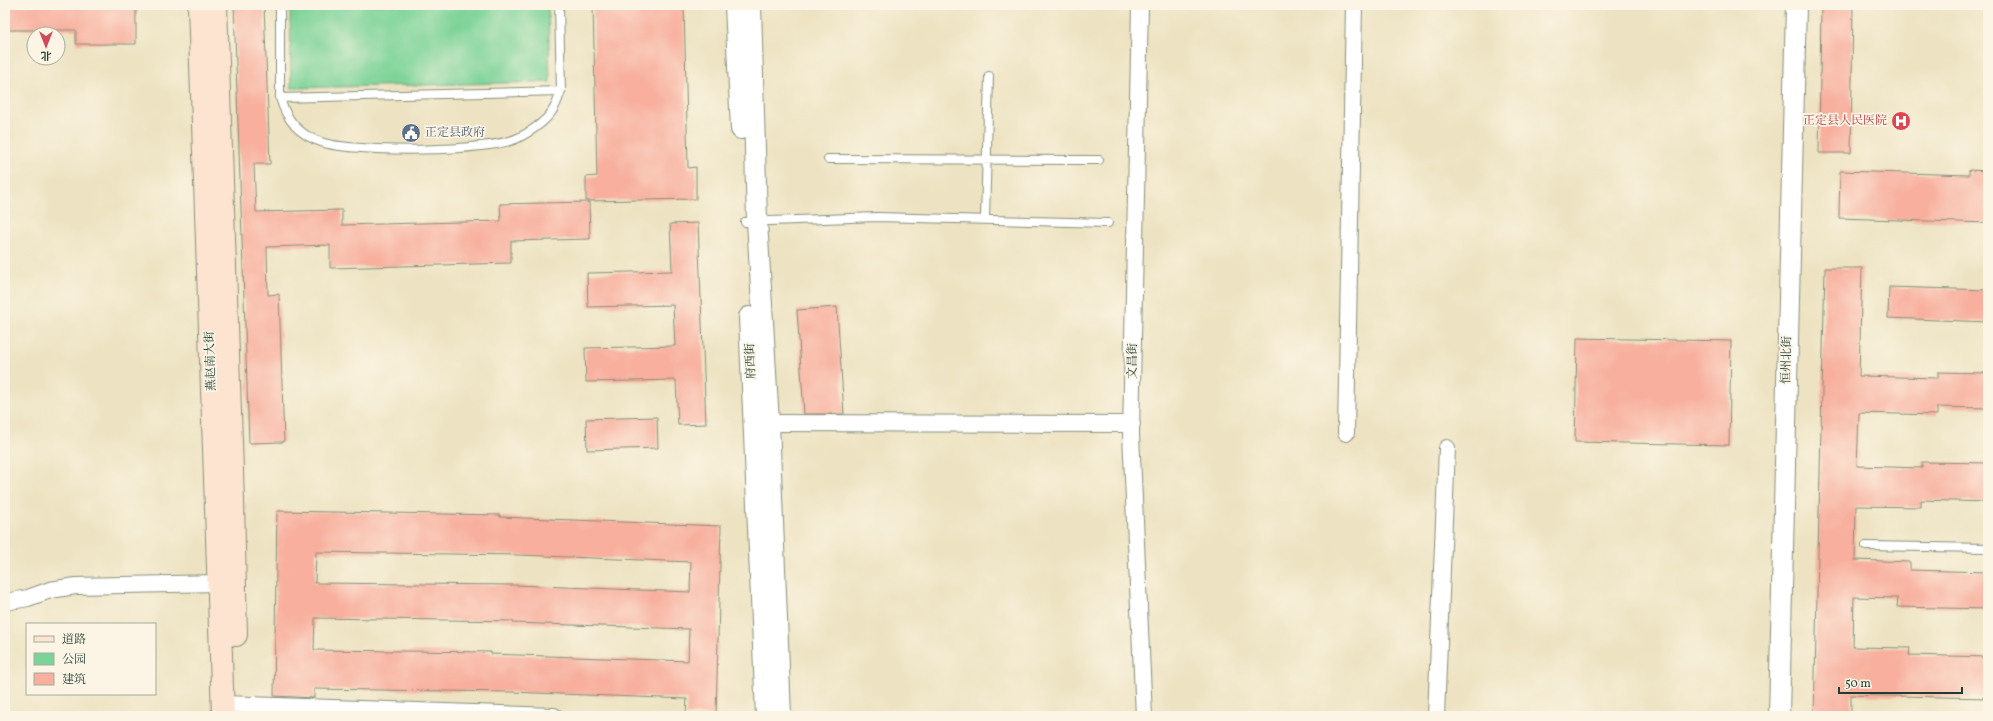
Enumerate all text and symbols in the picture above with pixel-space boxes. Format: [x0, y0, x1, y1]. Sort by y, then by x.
north arrow [26, 26, 66, 66]
text: 北 [41, 47, 52, 62]
hospital icon: 正定县人民医院 [1890, 110, 1912, 132]
place label: 正定县人民医院 [1803, 113, 1887, 129]
public building icon: 正定县政府 [400, 122, 422, 144]
place label: 正定县政府 [425, 125, 485, 141]
street label: 燕赵南大街 [202, 330, 220, 391]
street label: 恒州北街 [1779, 335, 1795, 384]
street label: 府西街 [742, 342, 760, 379]
street label: 文昌街 [1125, 342, 1141, 379]
legend [26, 623, 156, 695]
text: 道路 [62, 632, 86, 648]
text: 公园 [62, 652, 86, 668]
scale bar [1839, 669, 1962, 695]
text: 建筑 [62, 672, 86, 688]
text: 50 m [1845, 676, 1871, 692]

